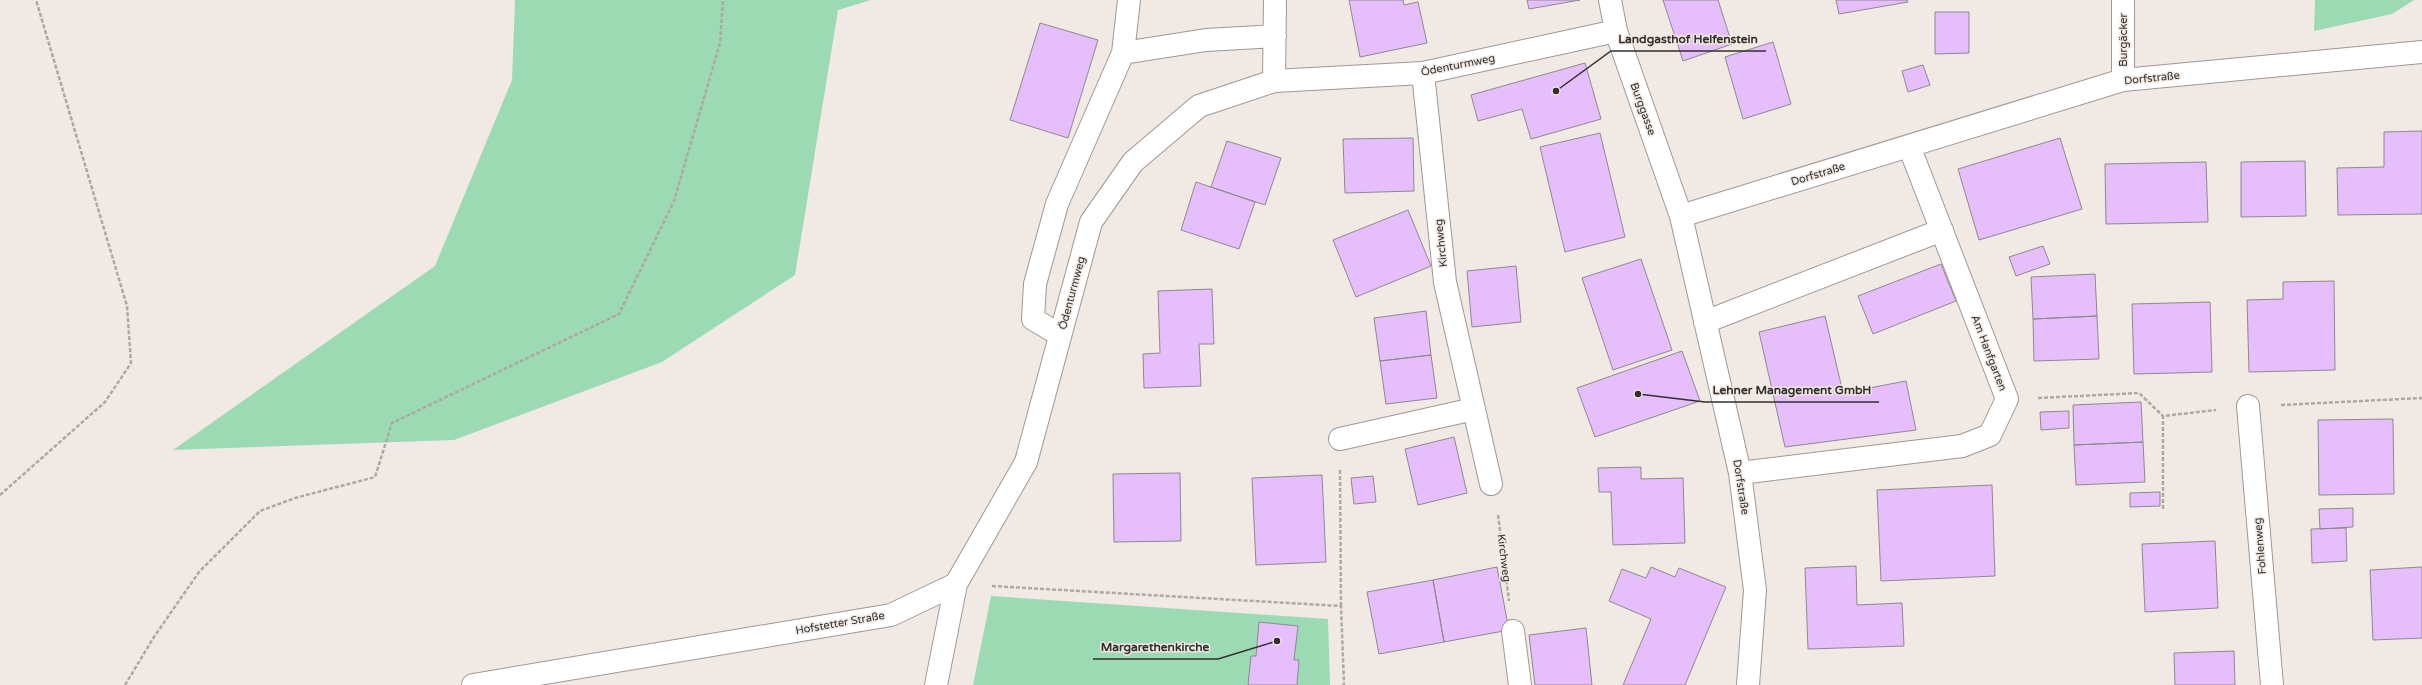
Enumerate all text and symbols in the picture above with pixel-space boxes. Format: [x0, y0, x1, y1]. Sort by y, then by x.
street label: Burgäcker [2117, 12, 2130, 67]
callout: Landgasthof Helfenstein [1611, 27, 1766, 51]
text: Landgasthof Helfenstein [1618, 32, 1758, 47]
street label: Ödenturmweg [1420, 51, 1496, 79]
street label: Dorfstraße [2124, 69, 2180, 87]
street label: Burggasse [1627, 81, 1659, 137]
street label: Dorfstraße [1789, 160, 1847, 188]
street label: Kirchweg [1432, 218, 1450, 268]
street label: Ödenturmweg [1056, 255, 1088, 331]
street label: Am Hanfgarten [1969, 313, 2009, 393]
callout: Lehner Management GmbH [1705, 378, 1879, 402]
text: Lehner Management GmbH [1713, 383, 1871, 398]
street label: Dorfstraße [1730, 458, 1752, 516]
street label: Fohlenweg [2251, 517, 2269, 575]
street label: Kirchweg [1495, 533, 1513, 583]
street label: Hofstetter Straße [794, 609, 886, 637]
callout: Margarethenkirche [1093, 635, 1218, 659]
text: Margarethenkirche [1101, 640, 1210, 655]

